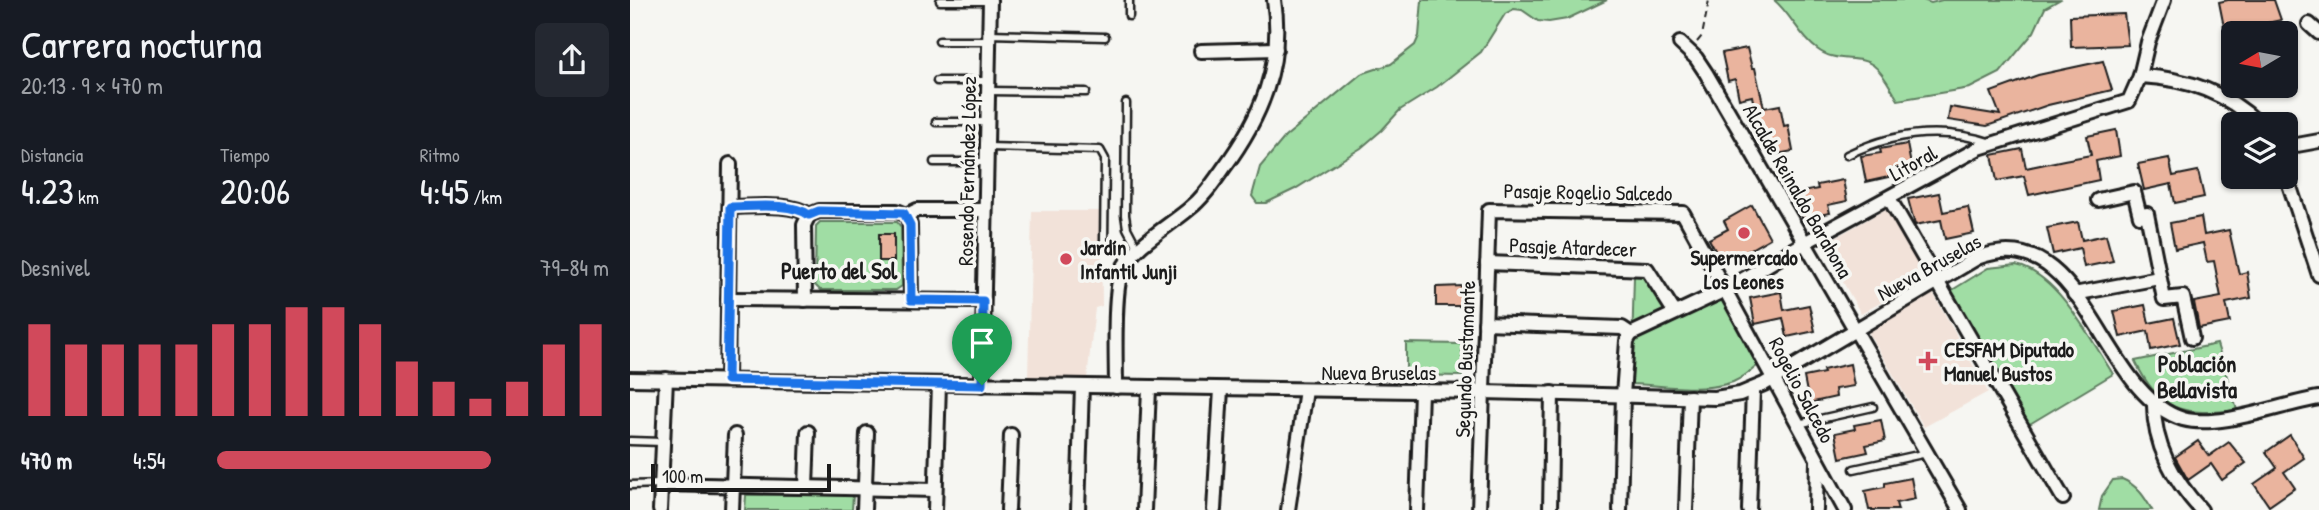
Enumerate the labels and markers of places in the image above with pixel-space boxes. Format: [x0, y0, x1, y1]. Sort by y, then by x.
marker: Supermercado Los Leones [1736, 225, 1752, 241]
place label: Jardín Infantil Junji [1080, 233, 1177, 286]
place label: Supermercado Los Leones [1690, 243, 1798, 296]
marker: Jardín Infantil Junji [1058, 251, 1074, 267]
pin [952, 313, 1012, 385]
place label: CESFAM Diputado Manuel Bustos [1944, 335, 2075, 388]
marker: CESFAM Diputado Manuel Bustos [1918, 351, 1938, 371]

